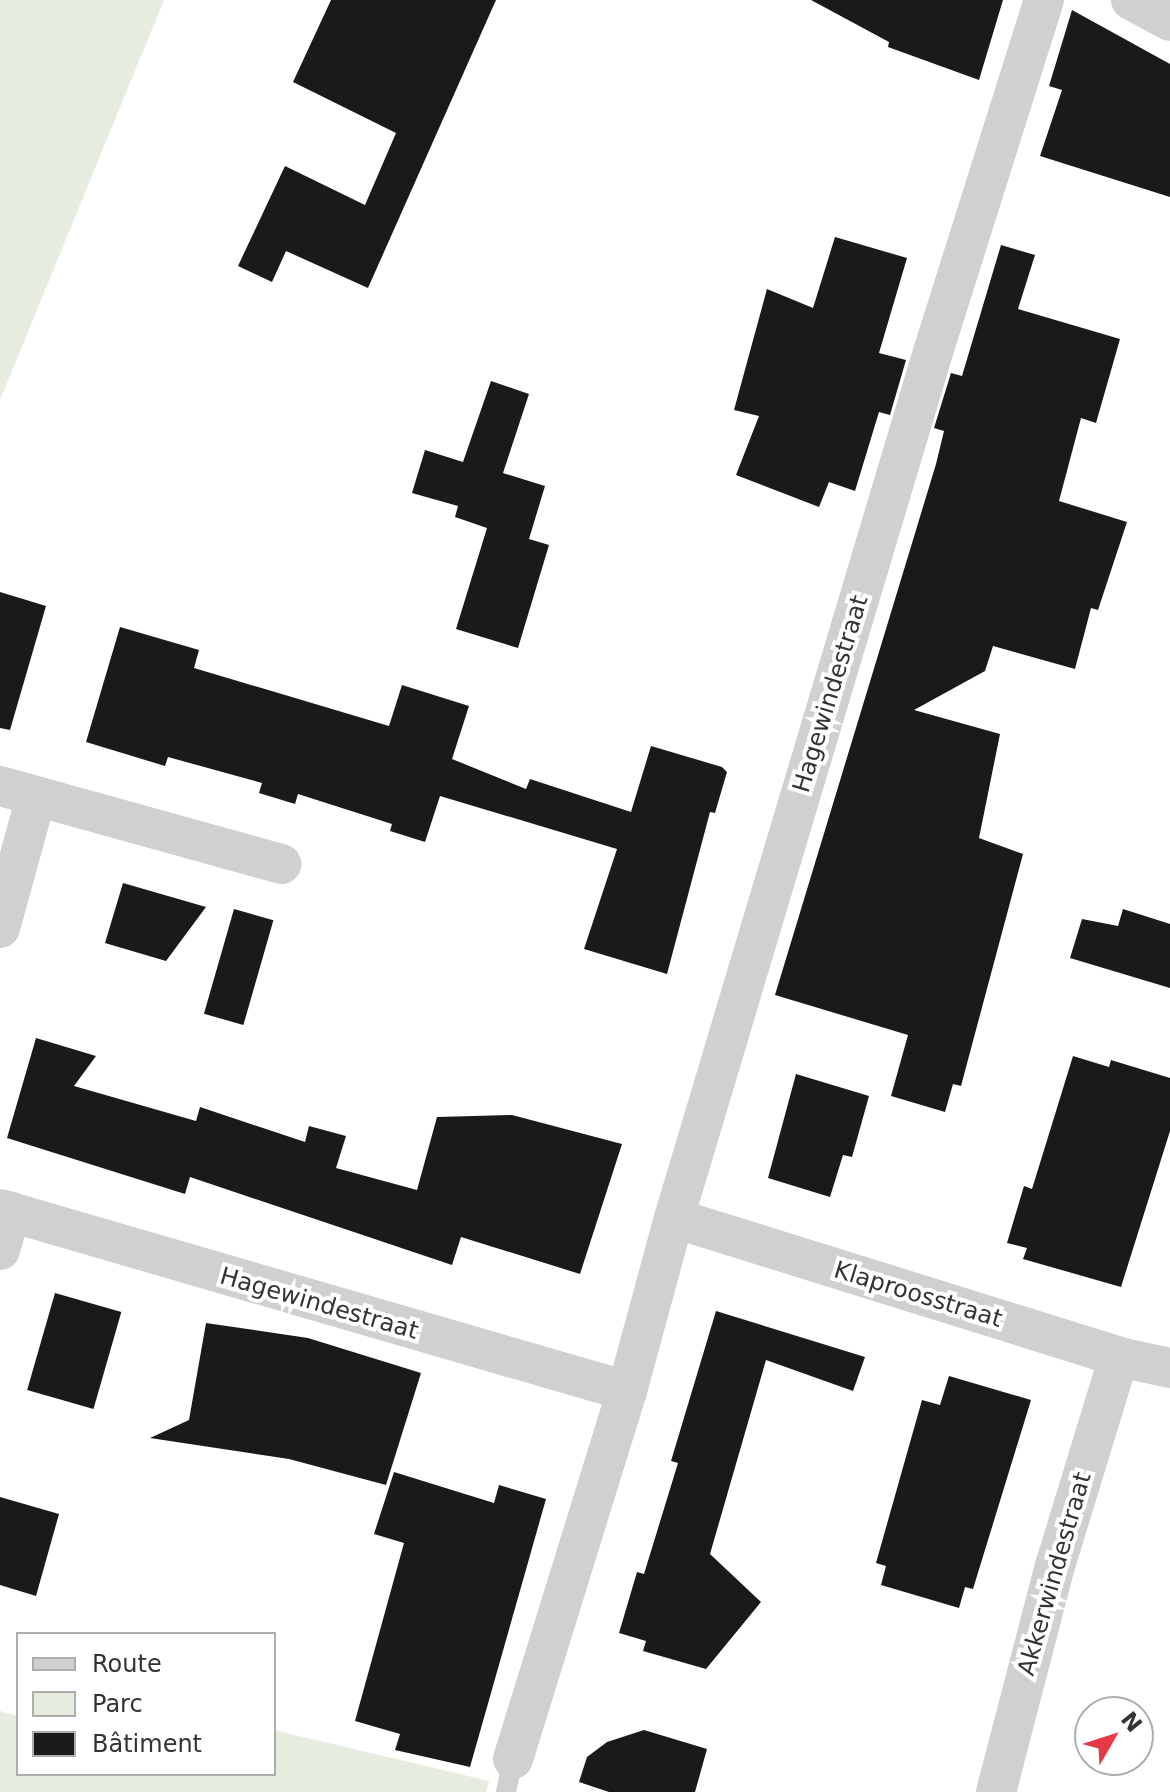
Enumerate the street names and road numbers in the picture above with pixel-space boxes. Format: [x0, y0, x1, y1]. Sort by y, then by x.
street label: Hagewindestraat [787, 592, 875, 796]
street label: Klaproosstraat [831, 1256, 1005, 1334]
street label: Hagewindestraat [217, 1262, 421, 1346]
street label: Akkerwindestraat [1012, 1469, 1098, 1679]

